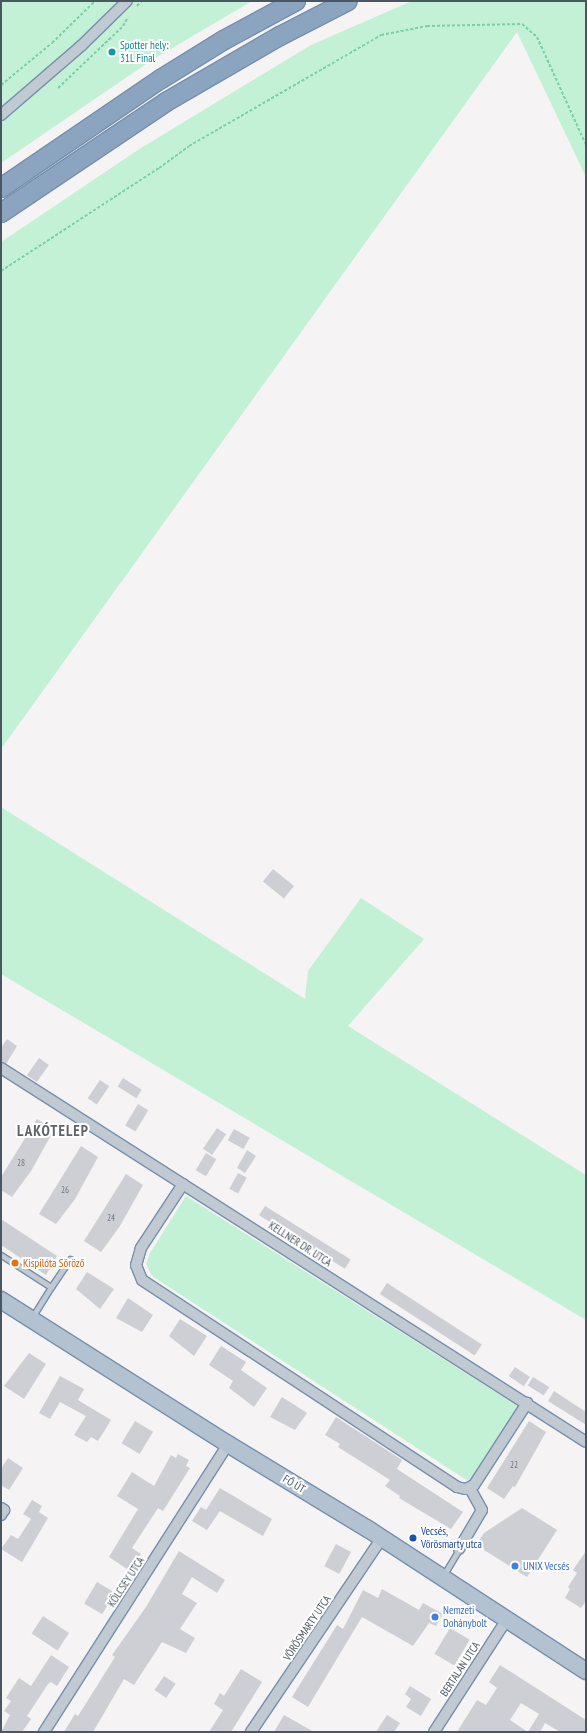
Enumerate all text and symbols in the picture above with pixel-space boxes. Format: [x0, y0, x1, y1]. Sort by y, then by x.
place label: Spotter hely: 31L Final [120, 39, 168, 65]
marker: Spotter hely: 31L Final [107, 47, 117, 57]
district label: LAKÓTELEP [17, 1122, 89, 1140]
house number: 28 [17, 1158, 25, 1168]
house number: 26 [61, 1185, 69, 1195]
house number: 24 [107, 1213, 115, 1223]
street label: KELLNER DR. UTCA [266, 1219, 334, 1269]
place label: Kispilóta Söröző [23, 1256, 84, 1270]
marker: Kispilóta Söröző [10, 1258, 20, 1268]
house number: 22 [510, 1460, 518, 1470]
street label: FŐ ÚT [281, 1472, 307, 1496]
place label: Vecsés, Vörösmarty utca [421, 1525, 482, 1551]
marker: Vecsés, Vörösmarty utca [408, 1533, 418, 1543]
street label: KÖLCSEY UTCA [105, 1554, 147, 1610]
place label: UNIX Vecsés [523, 1559, 570, 1573]
marker: UNIX Vecsés [510, 1561, 520, 1571]
street label: VÖRÖSMARTY UTCA [280, 1593, 334, 1663]
place label: Nemzeti Dohánybolt [443, 1604, 487, 1630]
marker: Nemzeti Dohánybolt [430, 1612, 440, 1622]
street label: BERTALAN UTCA [437, 1639, 483, 1699]

